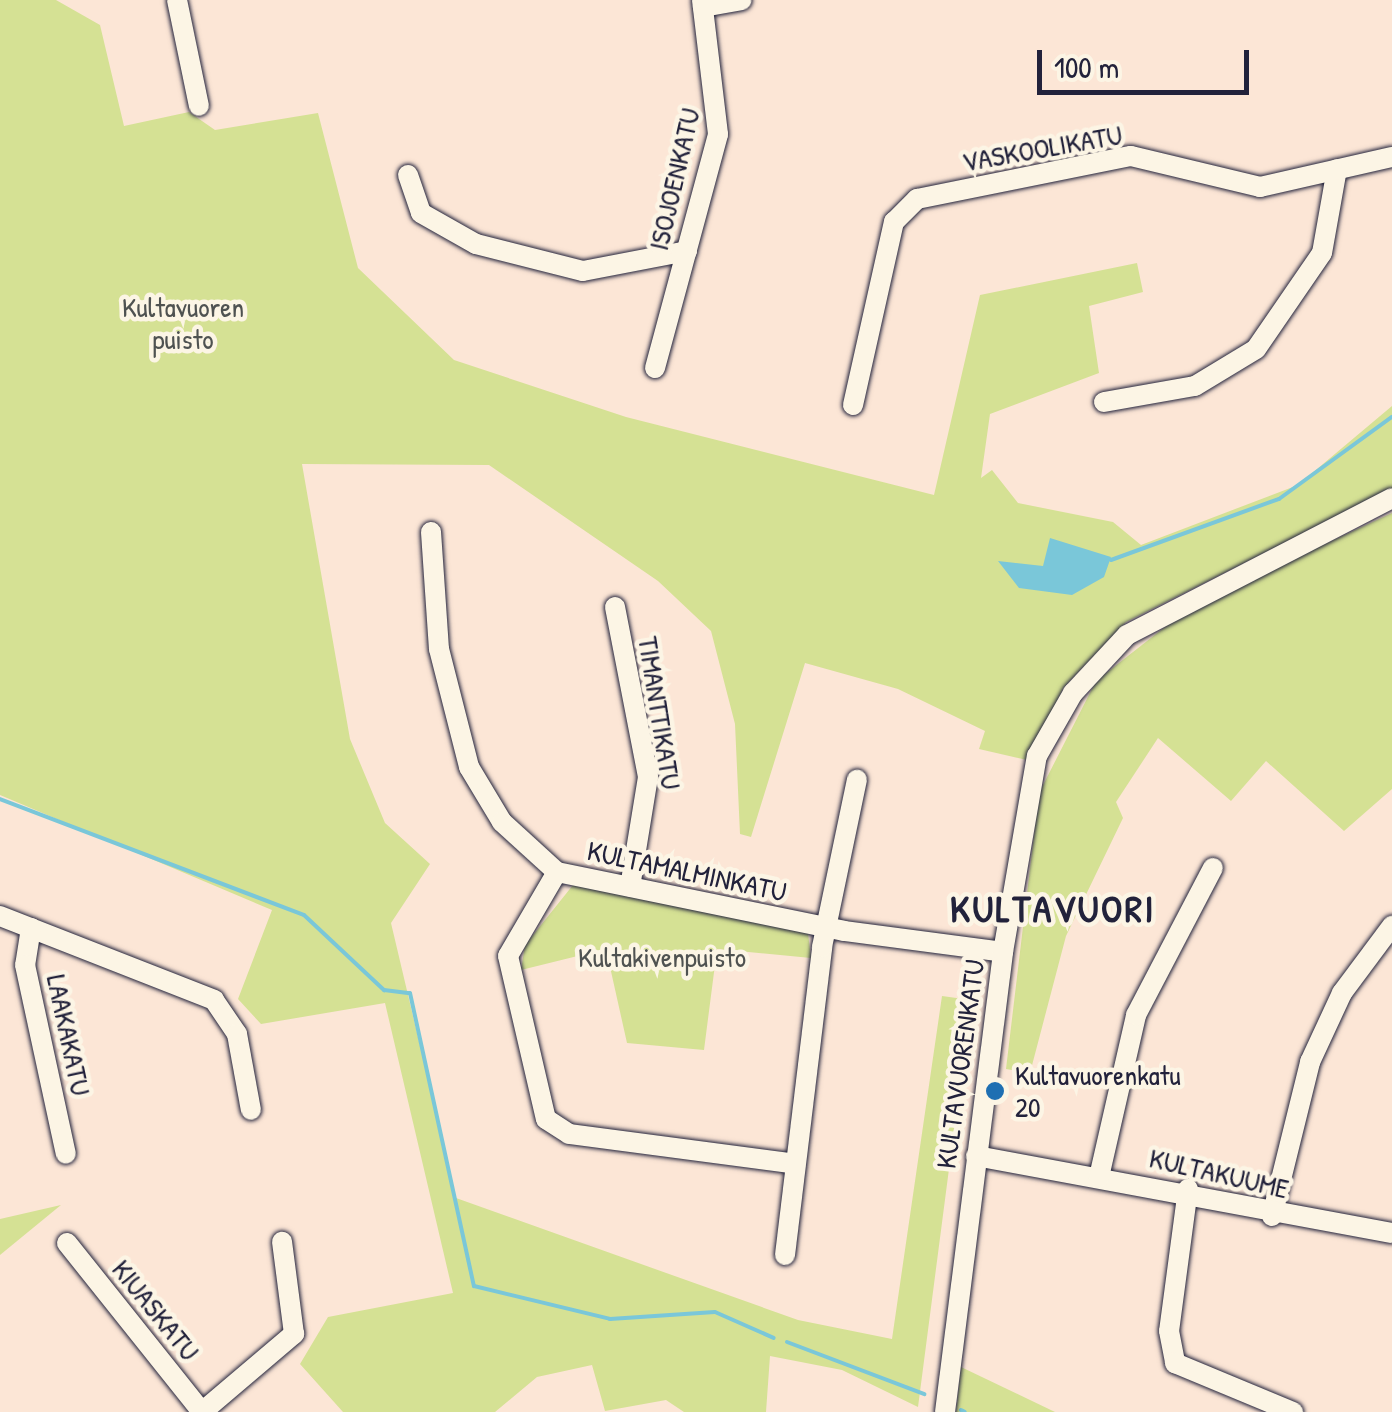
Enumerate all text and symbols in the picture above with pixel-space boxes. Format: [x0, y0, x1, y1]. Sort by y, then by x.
scale bar [1042, 30, 1254, 92]
text: 100 m [1054, 47, 1119, 87]
street label: ISOJOENKATU [641, 105, 707, 253]
street label: VASKOOLIKATU [959, 117, 1125, 179]
park label: Kultavuoren puisto [122, 290, 244, 356]
street label: TIMANTTIKATU [631, 634, 689, 792]
street label: KULTAMALMINKATU [584, 833, 790, 909]
district label: KULTAVUORI [950, 886, 1156, 932]
park label: Kultakivenpuisto [578, 940, 746, 974]
street label: KULTAVUORENKATU [929, 957, 991, 1171]
street label: LAAKAKATU [40, 971, 98, 1099]
place label: Kultavuorenkatu 20 [1015, 1058, 1181, 1124]
marker: Kultavuorenkatu 20 [984, 1080, 1006, 1102]
street label: KULTAKUUME [1146, 1141, 1292, 1205]
street label: KIUASKATU [105, 1253, 207, 1367]

